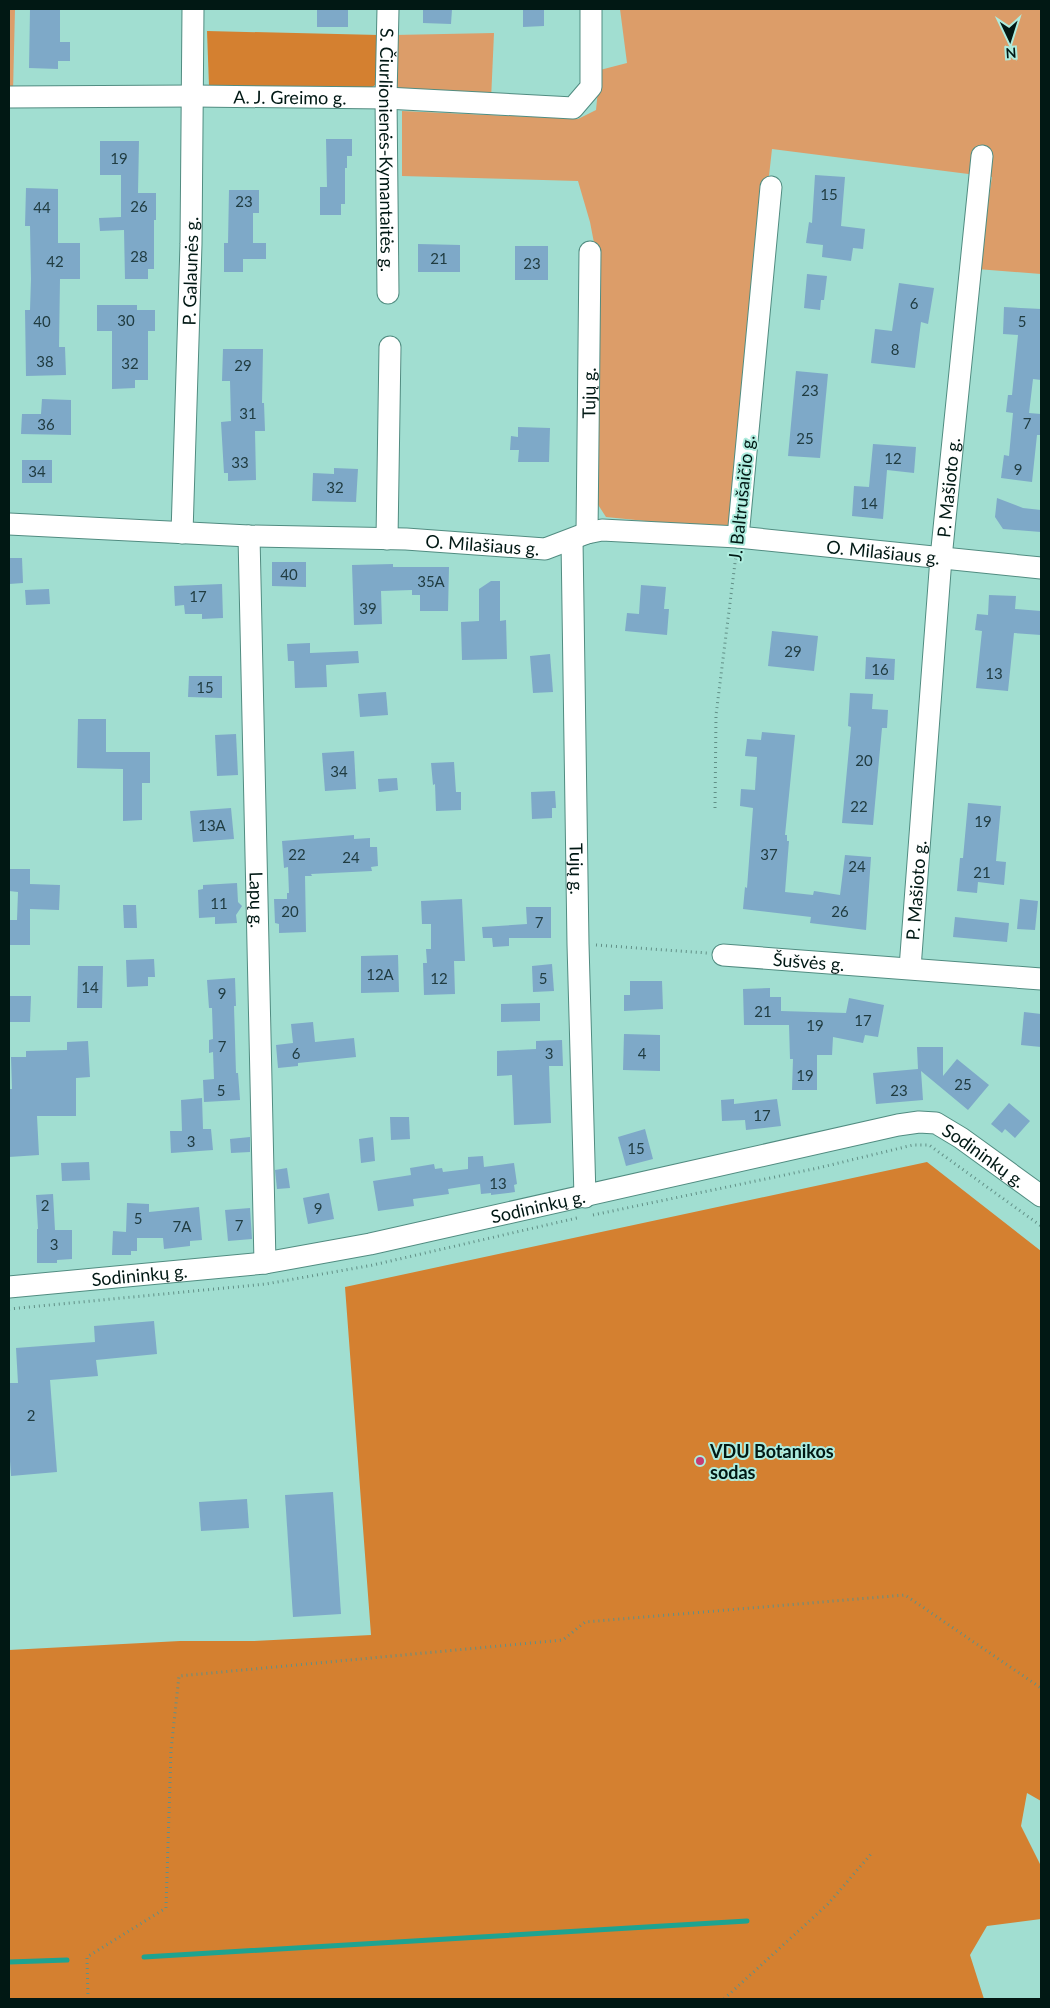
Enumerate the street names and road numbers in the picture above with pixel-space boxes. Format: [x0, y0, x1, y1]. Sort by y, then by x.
street label: S. Čiurlionienės-Kymantaitės g. [375, 28, 399, 272]
street label: A. J. Greimo g. [233, 85, 347, 109]
street label: P. Galaunės g. [177, 217, 202, 326]
street label: Tujų g. [577, 367, 600, 419]
street label: J. Baltrušaičio g. [723, 434, 759, 562]
street label: P. Mašioto g. [932, 437, 964, 539]
street label: O. Milašiaus g. [425, 529, 540, 560]
street label: O. Milašiaus g. [825, 535, 941, 569]
street label: P. Mašioto g. [901, 839, 931, 941]
street label: Tujų g. [566, 843, 588, 895]
street label: Lapų g. [245, 871, 269, 928]
street label: Šušvės g. [772, 948, 845, 975]
street label: Sodininkų g. [939, 1118, 1030, 1192]
street label: Sodininkų g. [489, 1185, 587, 1227]
street label: Sodininkų g. [91, 1259, 188, 1290]

